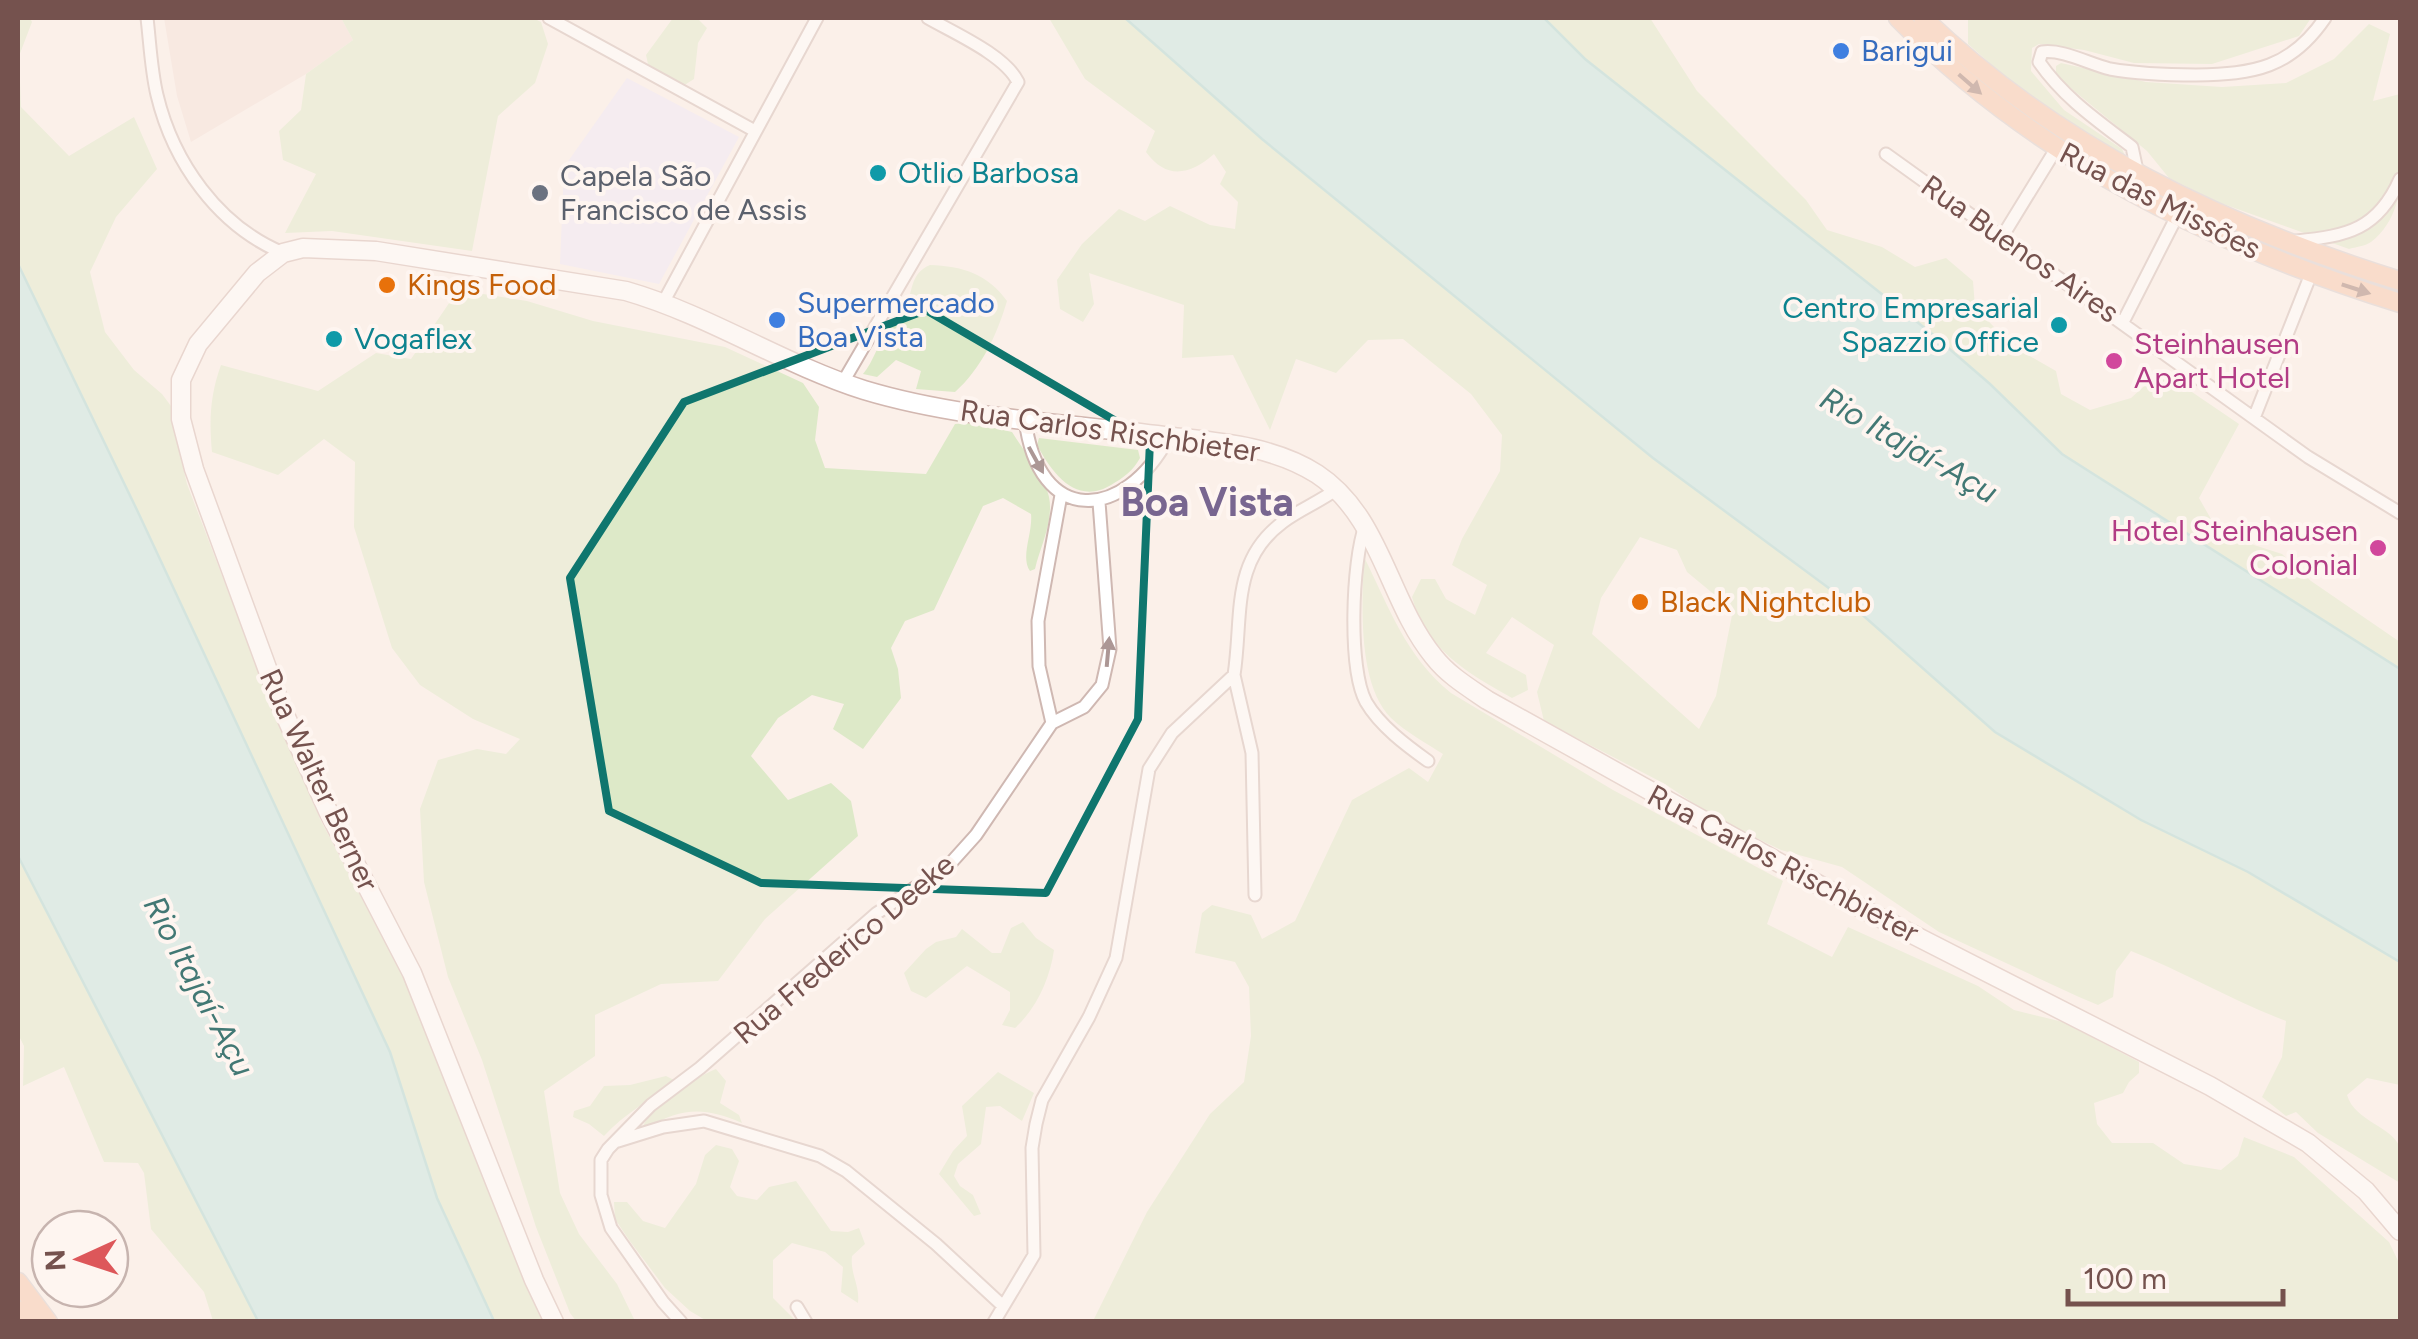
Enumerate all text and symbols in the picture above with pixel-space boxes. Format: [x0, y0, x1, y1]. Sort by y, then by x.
place label: Barigui [1861, 32, 1953, 69]
marker: Barigui [1830, 40, 1852, 62]
one-way arrow [1957, 72, 1982, 94]
street label: Rua das Missões [2054, 134, 2267, 267]
place label: Otlio Barbosa [898, 154, 1079, 191]
place label: Capela São Francisco de Assis [560, 157, 807, 228]
marker: Otlio Barbosa [867, 162, 889, 184]
street label: Rua Buenos Aires [1914, 167, 2126, 331]
marker: Capela São Francisco de Assis [529, 182, 551, 204]
place label: Kings Food [407, 266, 557, 303]
marker: Kings Food [376, 274, 398, 296]
one-way arrow [2341, 282, 2371, 297]
place label: Supermercado Boa Vista [797, 284, 995, 355]
place label: Centro Empresarial Spazzio Office [1782, 289, 2039, 360]
marker: Supermercado Boa Vista [766, 309, 788, 331]
marker: Centro Empresarial Spazzio Office [2048, 314, 2070, 336]
place label: Vogaflex [354, 320, 472, 357]
place label: Steinhausen Apart Hotel [2134, 325, 2300, 396]
marker: Vogaflex [323, 328, 345, 350]
marker: Steinhausen Apart Hotel [2103, 350, 2125, 372]
water label: Rio Itajaí-Açu [1814, 379, 2004, 511]
street label: Rua Carlos Rischbieter [958, 391, 1262, 470]
one-way arrow [1027, 446, 1045, 474]
district label: Boa Vista [1120, 478, 1294, 526]
place label: Hotel Steinhausen Colonial [2111, 512, 2358, 583]
marker: Hotel Steinhausen Colonial [2367, 537, 2389, 559]
place label: Black Nightclub [1660, 583, 1871, 620]
marker: Black Nightclub [1629, 591, 1651, 613]
one-way arrow [1100, 636, 1116, 667]
street label: Rua Walter Berner [252, 663, 387, 897]
street label: Rua Carlos Rischbieter [1641, 776, 1925, 951]
street label: Rua Frederico Deeke [726, 845, 962, 1052]
water label: Rio Itajaí-Açu [136, 890, 262, 1082]
north arrow [30, 1209, 130, 1309]
scale bar [2068, 1244, 2283, 1306]
text: N [37, 1249, 73, 1272]
text: 100 m [2083, 1260, 2167, 1297]

